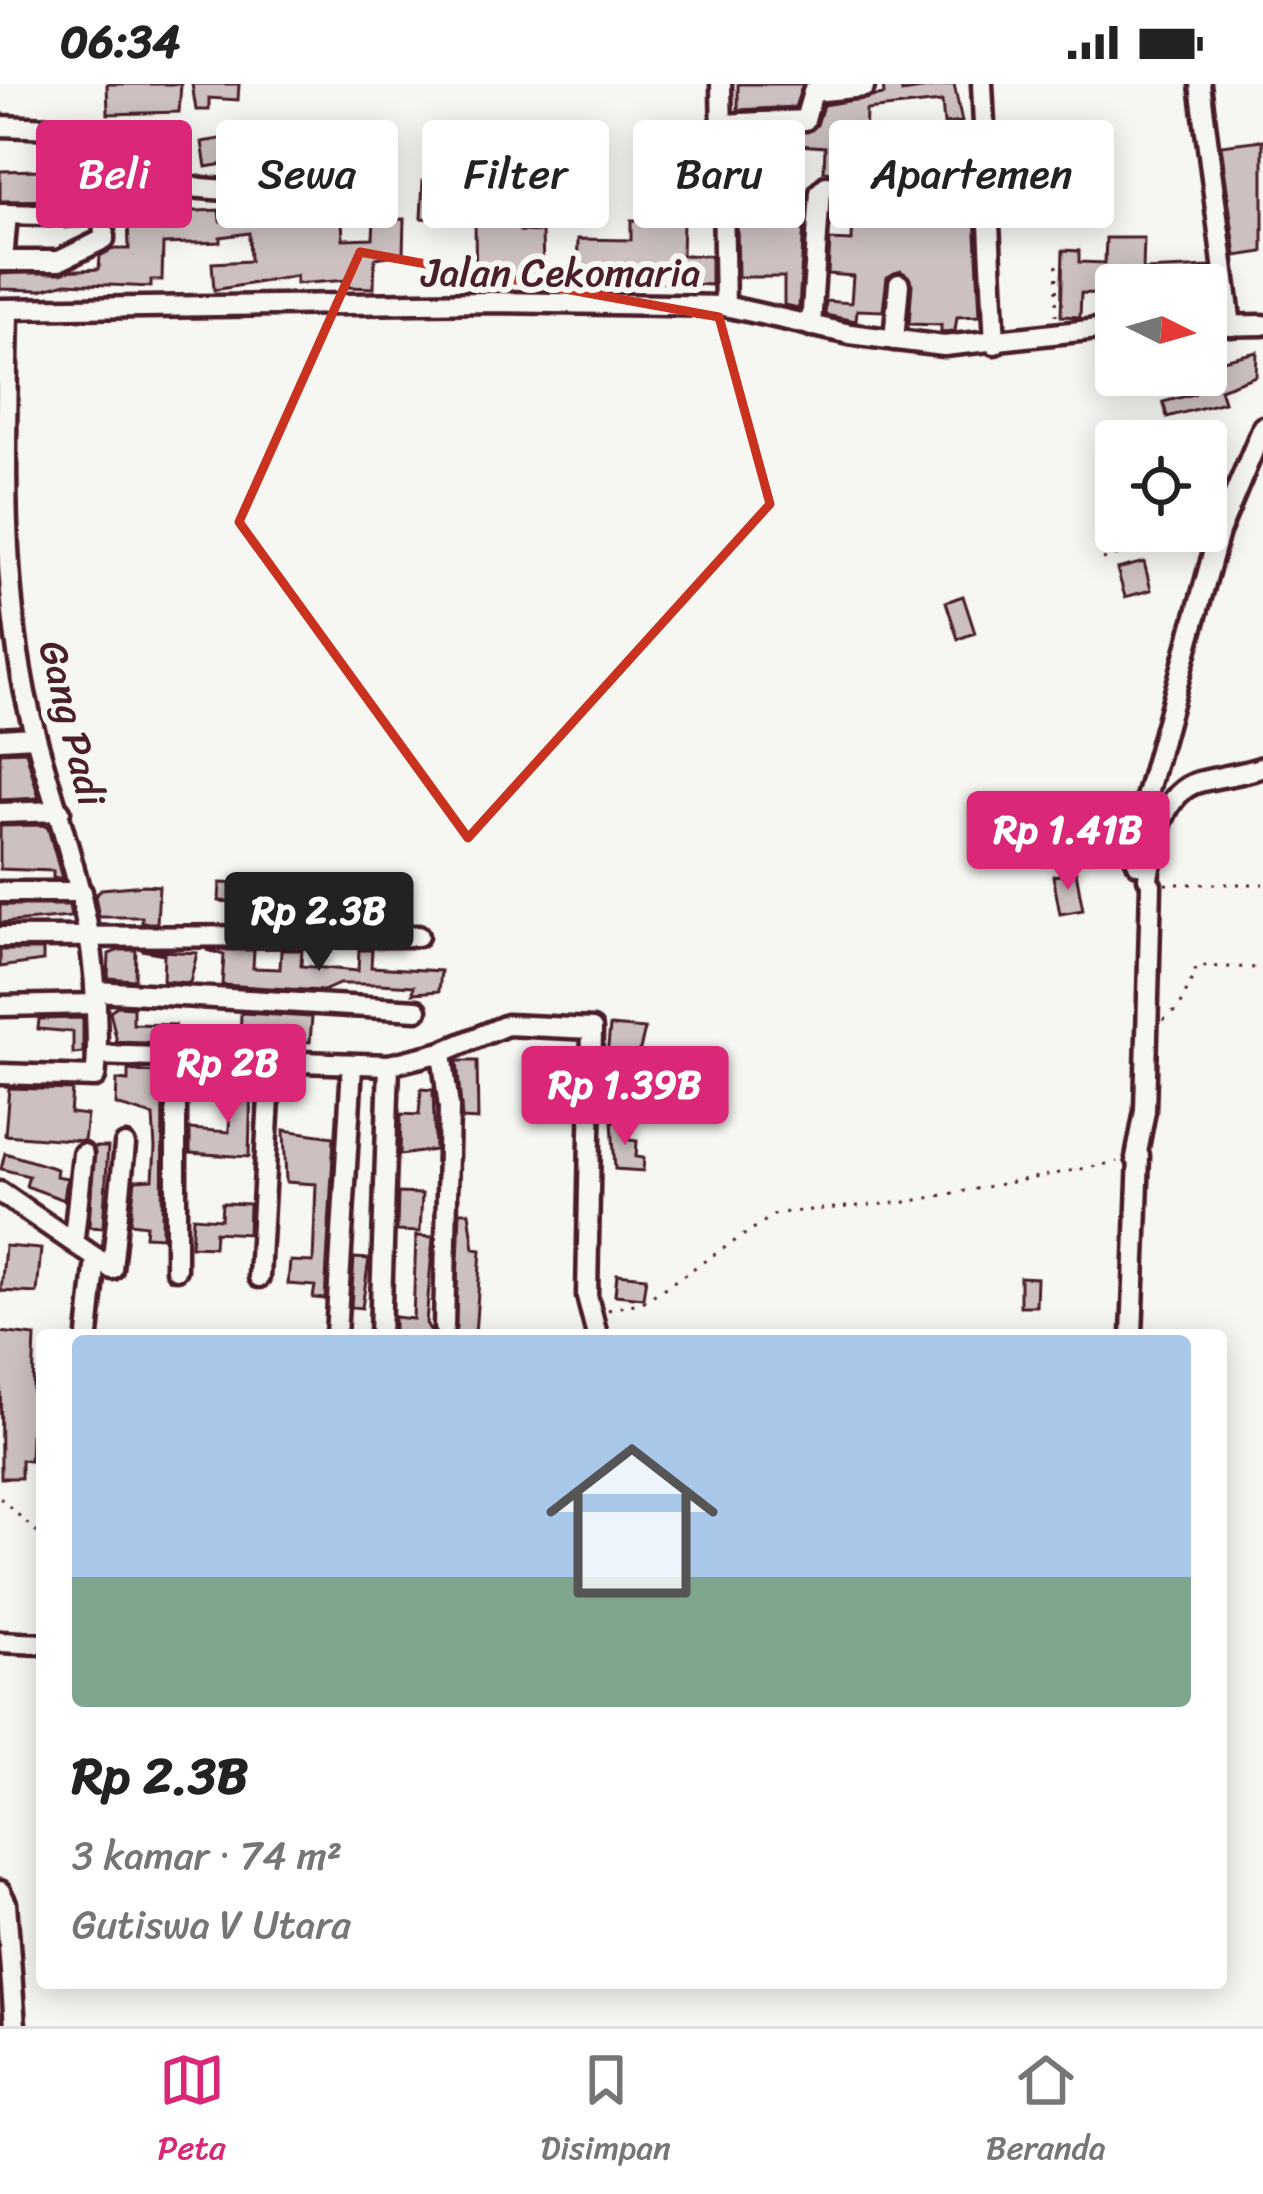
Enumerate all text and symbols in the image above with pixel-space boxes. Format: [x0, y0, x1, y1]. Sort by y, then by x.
text: 06:34 [60, 2, 180, 82]
chip: Beli [36, 120, 192, 228]
chip: Sewa [216, 120, 398, 228]
chip: Filter [422, 120, 609, 228]
chip: Baru [633, 120, 805, 228]
chip: Apartemen [829, 120, 1114, 228]
street label: Jalan Cekomaria [419, 238, 701, 307]
north arrow [1095, 264, 1227, 396]
map controls [1095, 264, 1227, 552]
button: locate [1095, 420, 1227, 552]
street label: Gang Padi [19, 633, 127, 814]
pin: Rp 1.41B [944, 791, 1192, 893]
text: Rp 1.41B [994, 795, 1142, 864]
pin: Rp 2.3B [208, 872, 430, 974]
text: Rp 2.3B [251, 876, 387, 945]
pin: Rp 2B [144, 1024, 312, 1126]
text: Rp 2B [177, 1028, 279, 1097]
pin: Rp 1.39B [501, 1046, 749, 1148]
text: Rp 1.39B [549, 1050, 701, 1119]
icon: home [524, 1413, 740, 1629]
text: Rp 2.3B [72, 1731, 249, 1821]
text: 3 kamar · 74 m² [72, 1821, 342, 1890]
text: Gutiswa V Utara [72, 1890, 351, 1959]
tab: Peta [158, 2047, 226, 2177]
tab: Disimpan [541, 2047, 671, 2177]
tab: Beranda [986, 2047, 1105, 2177]

